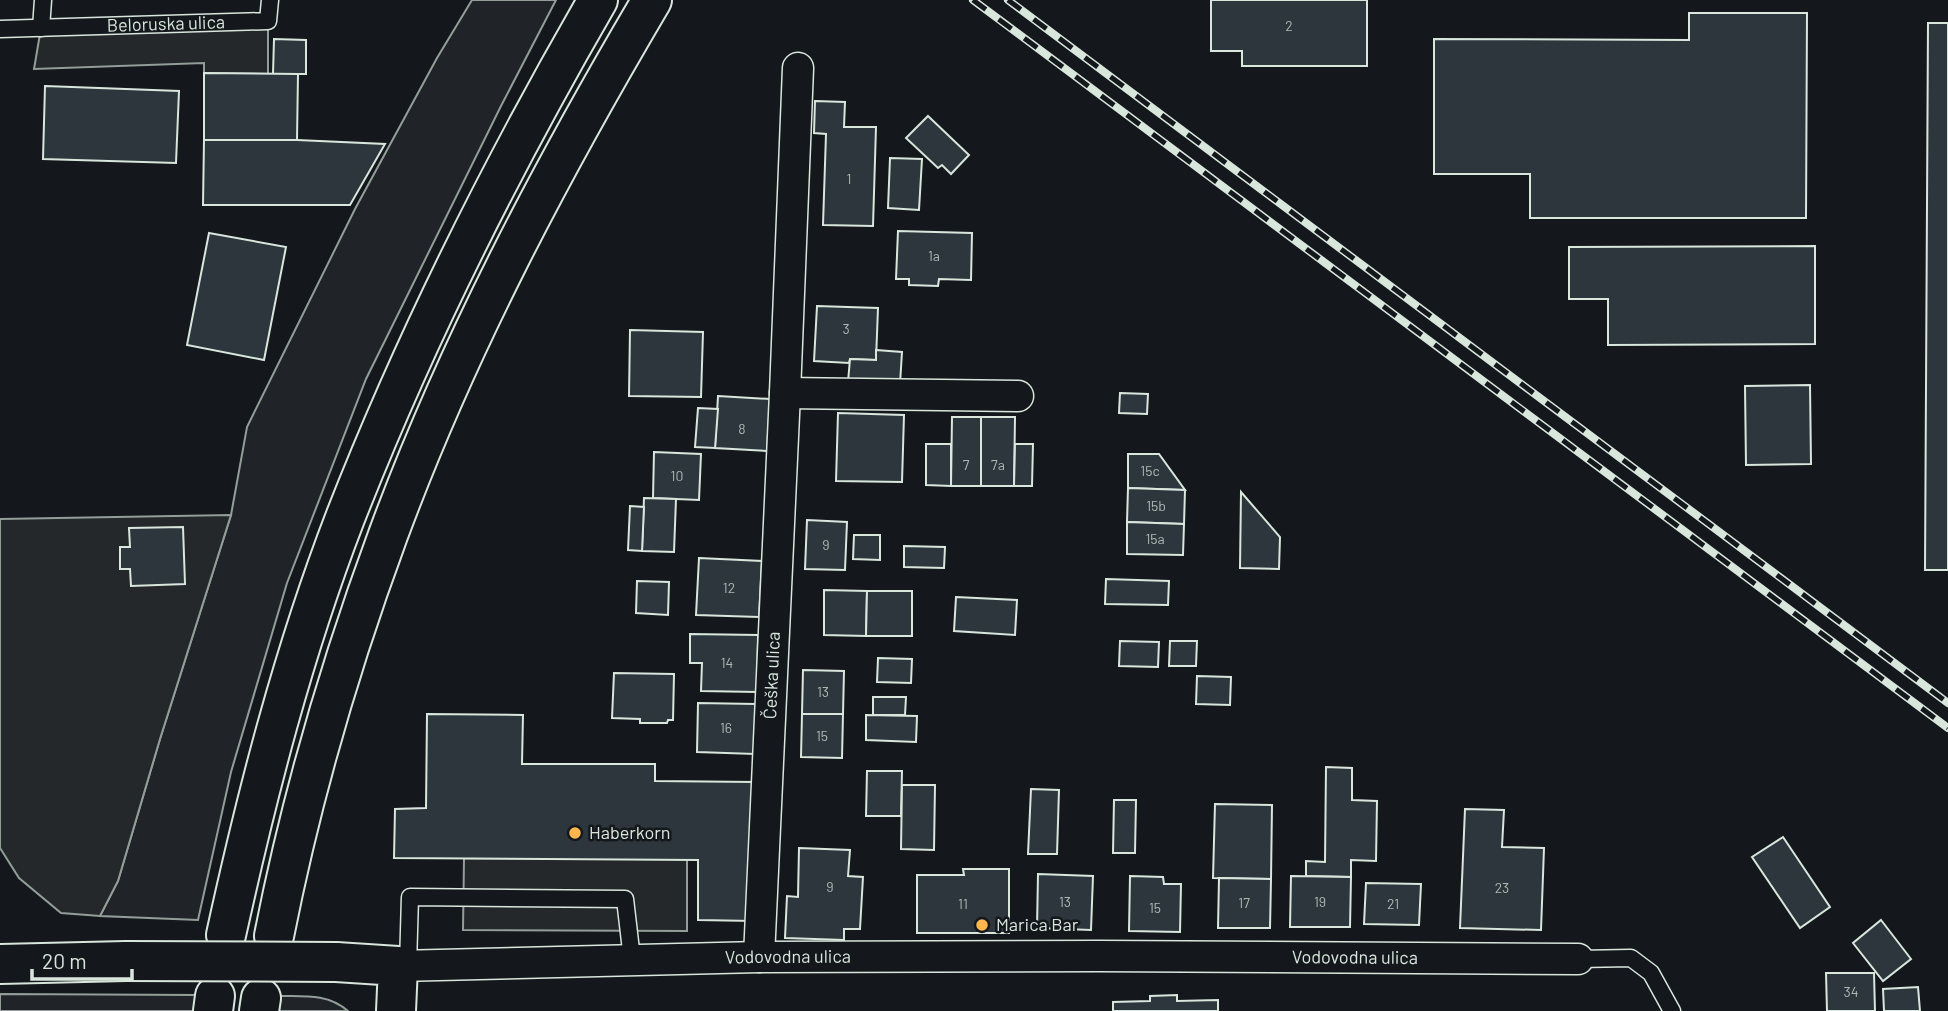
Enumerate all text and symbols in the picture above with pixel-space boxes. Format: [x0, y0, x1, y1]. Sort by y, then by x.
street label: Beloruska ulica [106, 10, 225, 36]
house number: 2 [1285, 17, 1293, 34]
house number: 1 [847, 170, 851, 187]
house number: 1a [928, 247, 940, 264]
house number: 3 [842, 320, 850, 337]
house number: 8 [738, 420, 746, 437]
house number: 7 [963, 456, 970, 473]
house number: 7a [991, 456, 1005, 473]
house number: 15c [1140, 462, 1160, 479]
house number: 10 [671, 467, 683, 484]
house number: 15b [1146, 497, 1166, 514]
house number: 15a [1145, 530, 1165, 547]
house number: 9 [822, 536, 830, 553]
house number: 12 [723, 579, 735, 596]
street label: Češka ulica [758, 631, 784, 720]
house number: 14 [721, 654, 733, 671]
house number: 13 [817, 683, 829, 700]
house number: 16 [720, 719, 732, 736]
house number: 15 [816, 727, 828, 744]
place label: Haberkorn [589, 821, 671, 843]
marker: Haberkorn [567, 825, 583, 841]
house number: 9 [826, 878, 834, 895]
house number: 23 [1495, 879, 1509, 896]
house number: 13 [1059, 893, 1071, 910]
house number: 19 [1314, 893, 1326, 910]
house number: 17 [1238, 894, 1250, 911]
house number: 11 [958, 895, 968, 912]
house number: 21 [1387, 895, 1399, 912]
house number: 15 [1149, 899, 1161, 916]
place label: Marica Bar [996, 913, 1079, 935]
marker: Marica Bar [974, 917, 990, 933]
scale bar [32, 937, 131, 981]
street label: Vodovodna ulica [724, 945, 851, 968]
street label: Vodovodna ulica [1292, 945, 1418, 968]
text: 20 m [42, 948, 87, 973]
house number: 34 [1844, 983, 1858, 1000]

